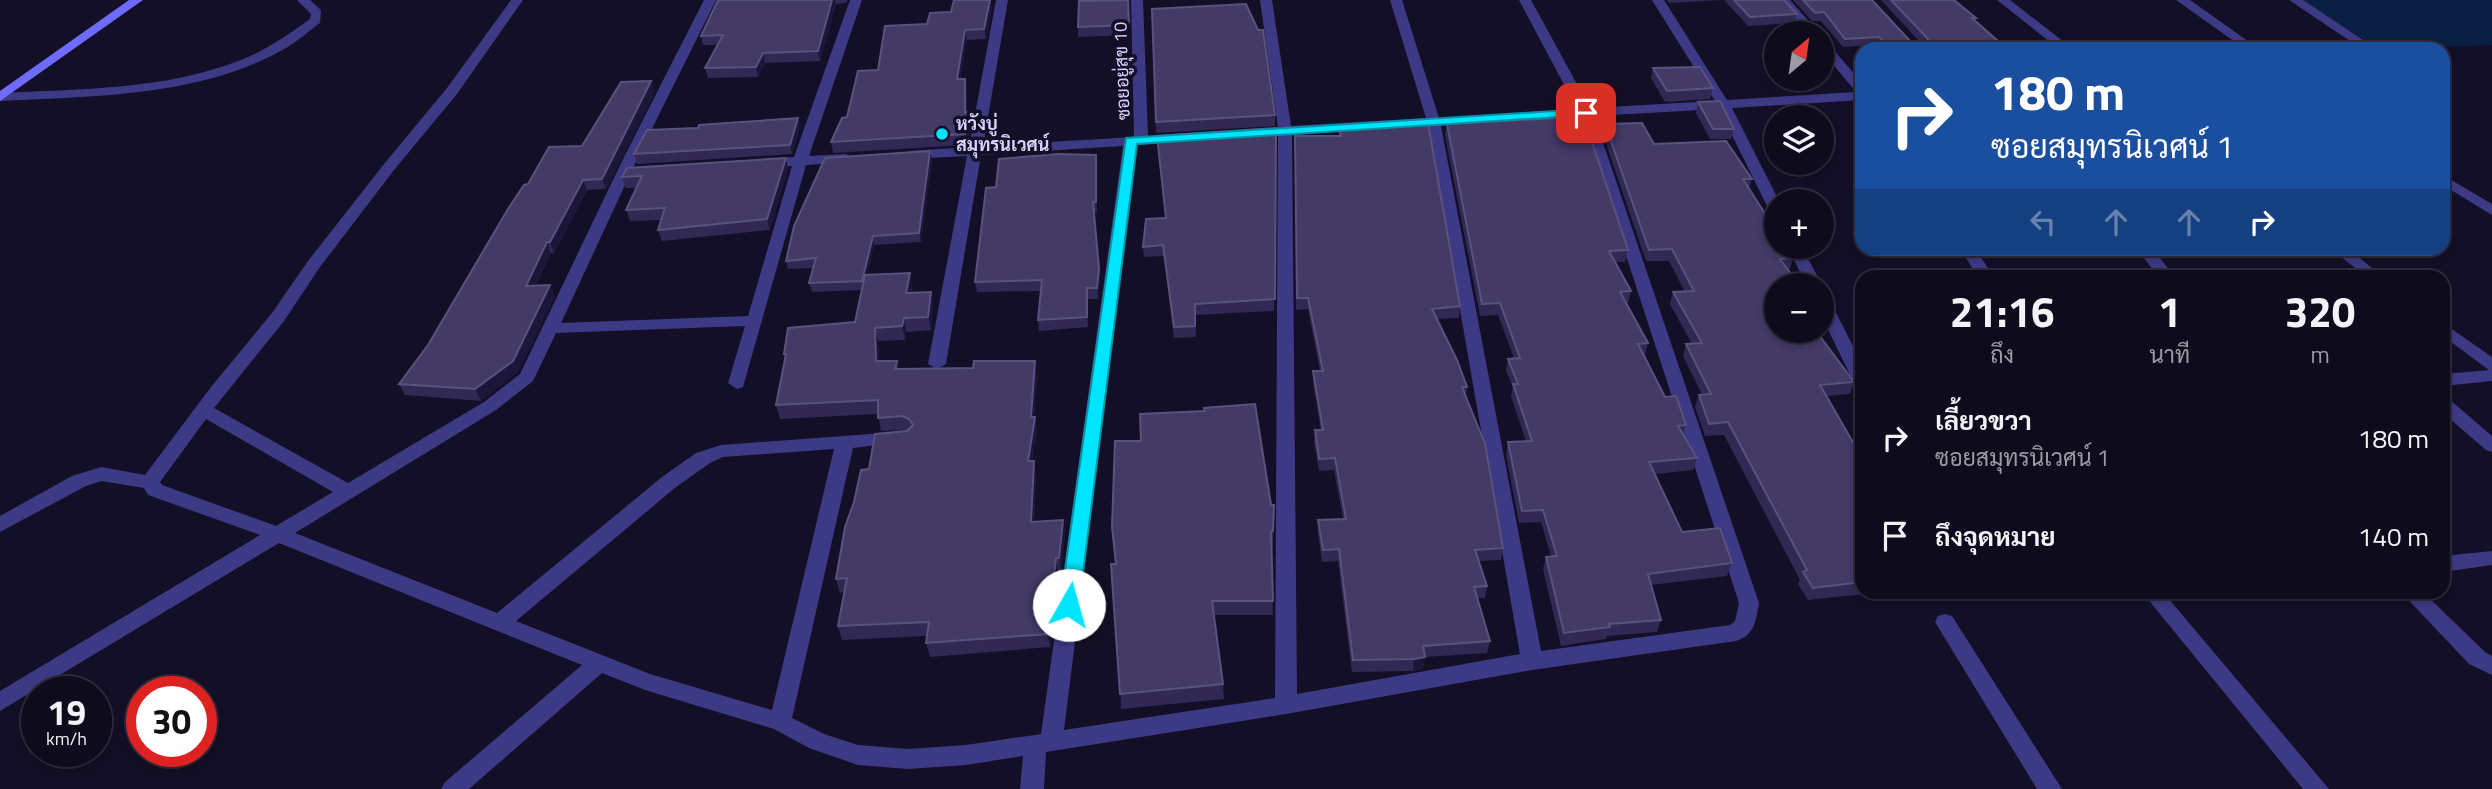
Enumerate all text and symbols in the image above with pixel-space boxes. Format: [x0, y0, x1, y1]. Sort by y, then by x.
north arrow [1764, 21, 1834, 91]
map controls [1764, 21, 1834, 343]
street label: ซอยอยู่สุข 10 [1106, 22, 1137, 120]
text: 180 m [1991, 54, 2125, 129]
icon: right [1876, 70, 1967, 161]
pin [1556, 83, 1616, 143]
icon: arrive [1567, 94, 1605, 132]
button: layers [1764, 105, 1834, 175]
place label: หวังบู่ สมุทรนิเวศน์ [956, 110, 1050, 159]
text: ซอยสมุทรนิเวศน์ 1 [1991, 122, 2234, 170]
marker: หวังบู่ สมุทรนิเวศน์ [934, 126, 950, 142]
button: + [1764, 189, 1834, 259]
icon: left [2024, 203, 2062, 241]
icon: ahead [2097, 203, 2135, 241]
icon: ahead [2170, 203, 2208, 241]
icon: right [2243, 203, 2281, 241]
button: − [1764, 273, 1834, 343]
text: 21:16 [1950, 279, 2055, 343]
text: 1 [2158, 279, 2181, 343]
text: 320 [2285, 279, 2355, 343]
text: ถึง [1990, 337, 2014, 372]
text: นาที [2149, 337, 2190, 372]
text: m [2310, 337, 2330, 372]
text: เลี้ยวขวา [1935, 401, 2032, 440]
icon: right [1876, 419, 1914, 457]
text: 180 m [2358, 419, 2429, 458]
text: ซอยสมุทรนิเวศน์ 1 [1935, 440, 2110, 475]
icon: arrive [1876, 517, 1914, 555]
text: ถึงจุดหมาย [1935, 517, 2056, 556]
text: 140 m [2358, 517, 2429, 556]
position arrow [1032, 568, 1106, 642]
speed limit sign: 30 [126, 676, 217, 767]
text: 19 [47, 685, 86, 739]
text: km/h [46, 725, 87, 752]

